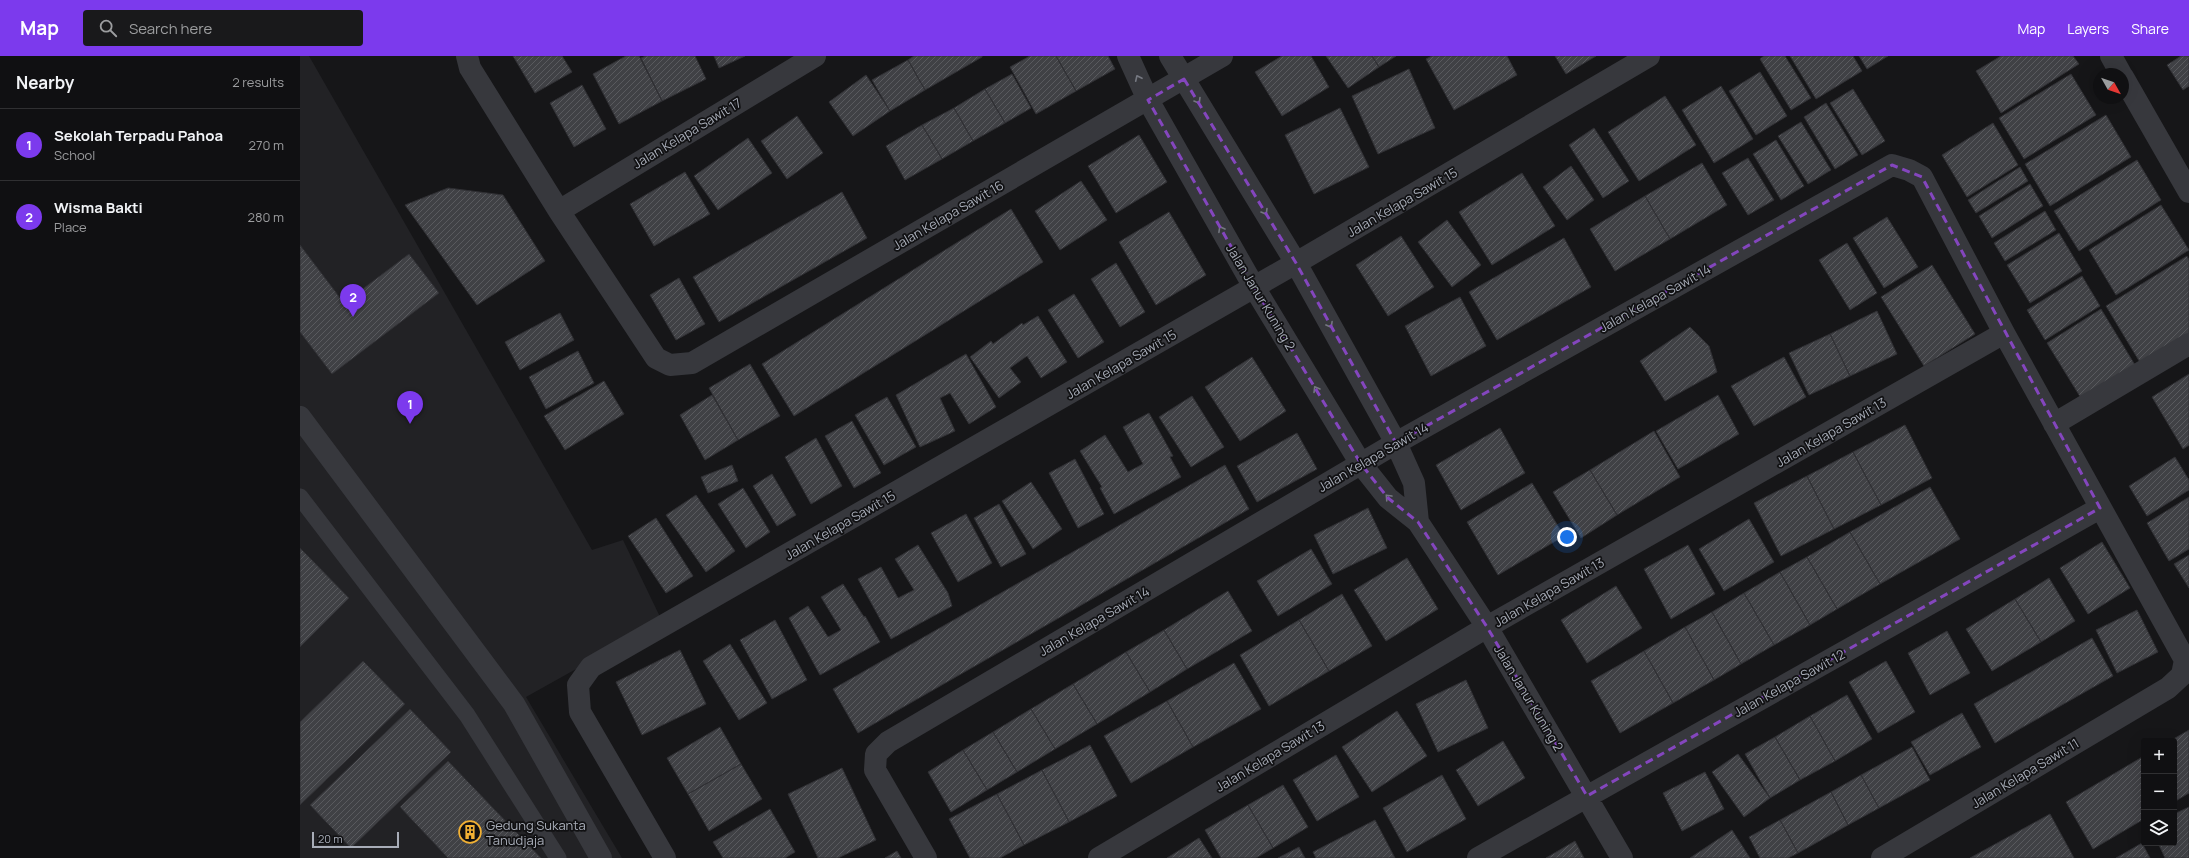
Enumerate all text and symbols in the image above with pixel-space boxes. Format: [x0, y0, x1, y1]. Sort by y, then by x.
search box [83, 10, 363, 46]
text: Map [20, 15, 59, 41]
icon: search [97, 17, 119, 39]
text: Search here [129, 18, 212, 39]
text: Map [2017, 19, 2045, 38]
text: Layers [2067, 19, 2109, 38]
text: Share [2131, 19, 2169, 38]
north arrow [2093, 68, 2129, 104]
text: Nearby [16, 71, 74, 94]
text: 2 results [232, 73, 284, 91]
one-way arrow [1135, 75, 1143, 83]
street label: Jalan Kelapa Sawit 17 [629, 93, 745, 173]
one-way arrow [1193, 97, 1201, 104]
text: Sekolah Terpadu Pahoa [54, 125, 223, 146]
text: 1 [26, 136, 32, 154]
text: 270 m [249, 136, 284, 154]
text: School [54, 146, 95, 164]
street label: Jalan Kelapa Sawit 15 [1343, 163, 1461, 241]
street label: Jalan Kelapa Sawit 16 [889, 176, 1007, 254]
text: Wisma Bakti [54, 197, 143, 218]
text: 2 [25, 208, 33, 226]
text: 280 m [247, 208, 284, 226]
one-way arrow [1261, 208, 1268, 215]
text: Place [54, 218, 87, 236]
one-way arrow [1219, 226, 1226, 233]
street label: Jalan Janur Kuning 2 [1222, 241, 1300, 353]
street label: Jalan Kelapa Sawit 14 [1596, 260, 1714, 336]
pin: 2 [340, 284, 366, 317]
one-way arrow [1326, 320, 1333, 328]
street label: Jalan Kelapa Sawit 15 [1062, 325, 1180, 403]
one-way arrow [1313, 386, 1321, 393]
pin: 1 [397, 391, 423, 424]
street label: Jalan Kelapa Sawit 13 [1773, 393, 1889, 471]
street label: Jalan Kelapa Sawit 14 [1314, 418, 1432, 496]
street label: Jalan Kelapa Sawit 15 [781, 486, 899, 564]
one-way arrow [1385, 494, 1393, 502]
your location [1557, 527, 1577, 547]
street label: Jalan Kelapa Sawit 13 [1491, 553, 1607, 631]
street label: Jalan Kelapa Sawit 14 [1035, 582, 1153, 660]
street label: Jalan Janur Kuning 2 [1490, 642, 1568, 754]
street label: Jalan Kelapa Sawit 12 [1730, 645, 1848, 721]
street label: Jalan Kelapa Sawit 13 [1212, 716, 1328, 796]
street label: Jalan Kelapa Sawit 11 [1968, 734, 2082, 812]
map controls [2141, 738, 2177, 846]
button: + [2141, 738, 2177, 774]
button: − [2141, 774, 2177, 810]
button: layers [2141, 810, 2177, 846]
place label: Gedung Sukanta Tanudjaja [486, 816, 586, 849]
building icon: Gedung Sukanta Tanudjaja [457, 819, 483, 845]
scale bar [312, 830, 399, 849]
text: 20 m [318, 831, 343, 846]

